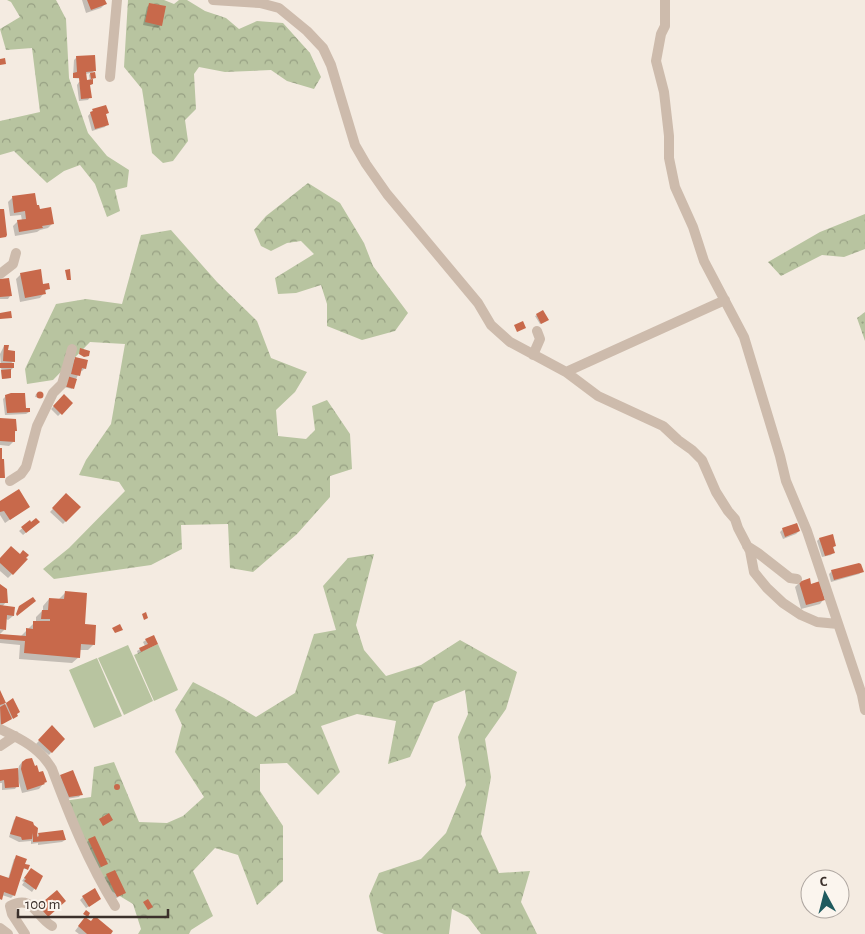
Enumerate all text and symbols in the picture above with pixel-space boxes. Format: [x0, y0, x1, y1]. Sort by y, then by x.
north arrow [800, 869, 850, 919]
text: С [819, 875, 828, 890]
scale bar [18, 886, 168, 918]
text: 100 m [25, 897, 60, 912]

